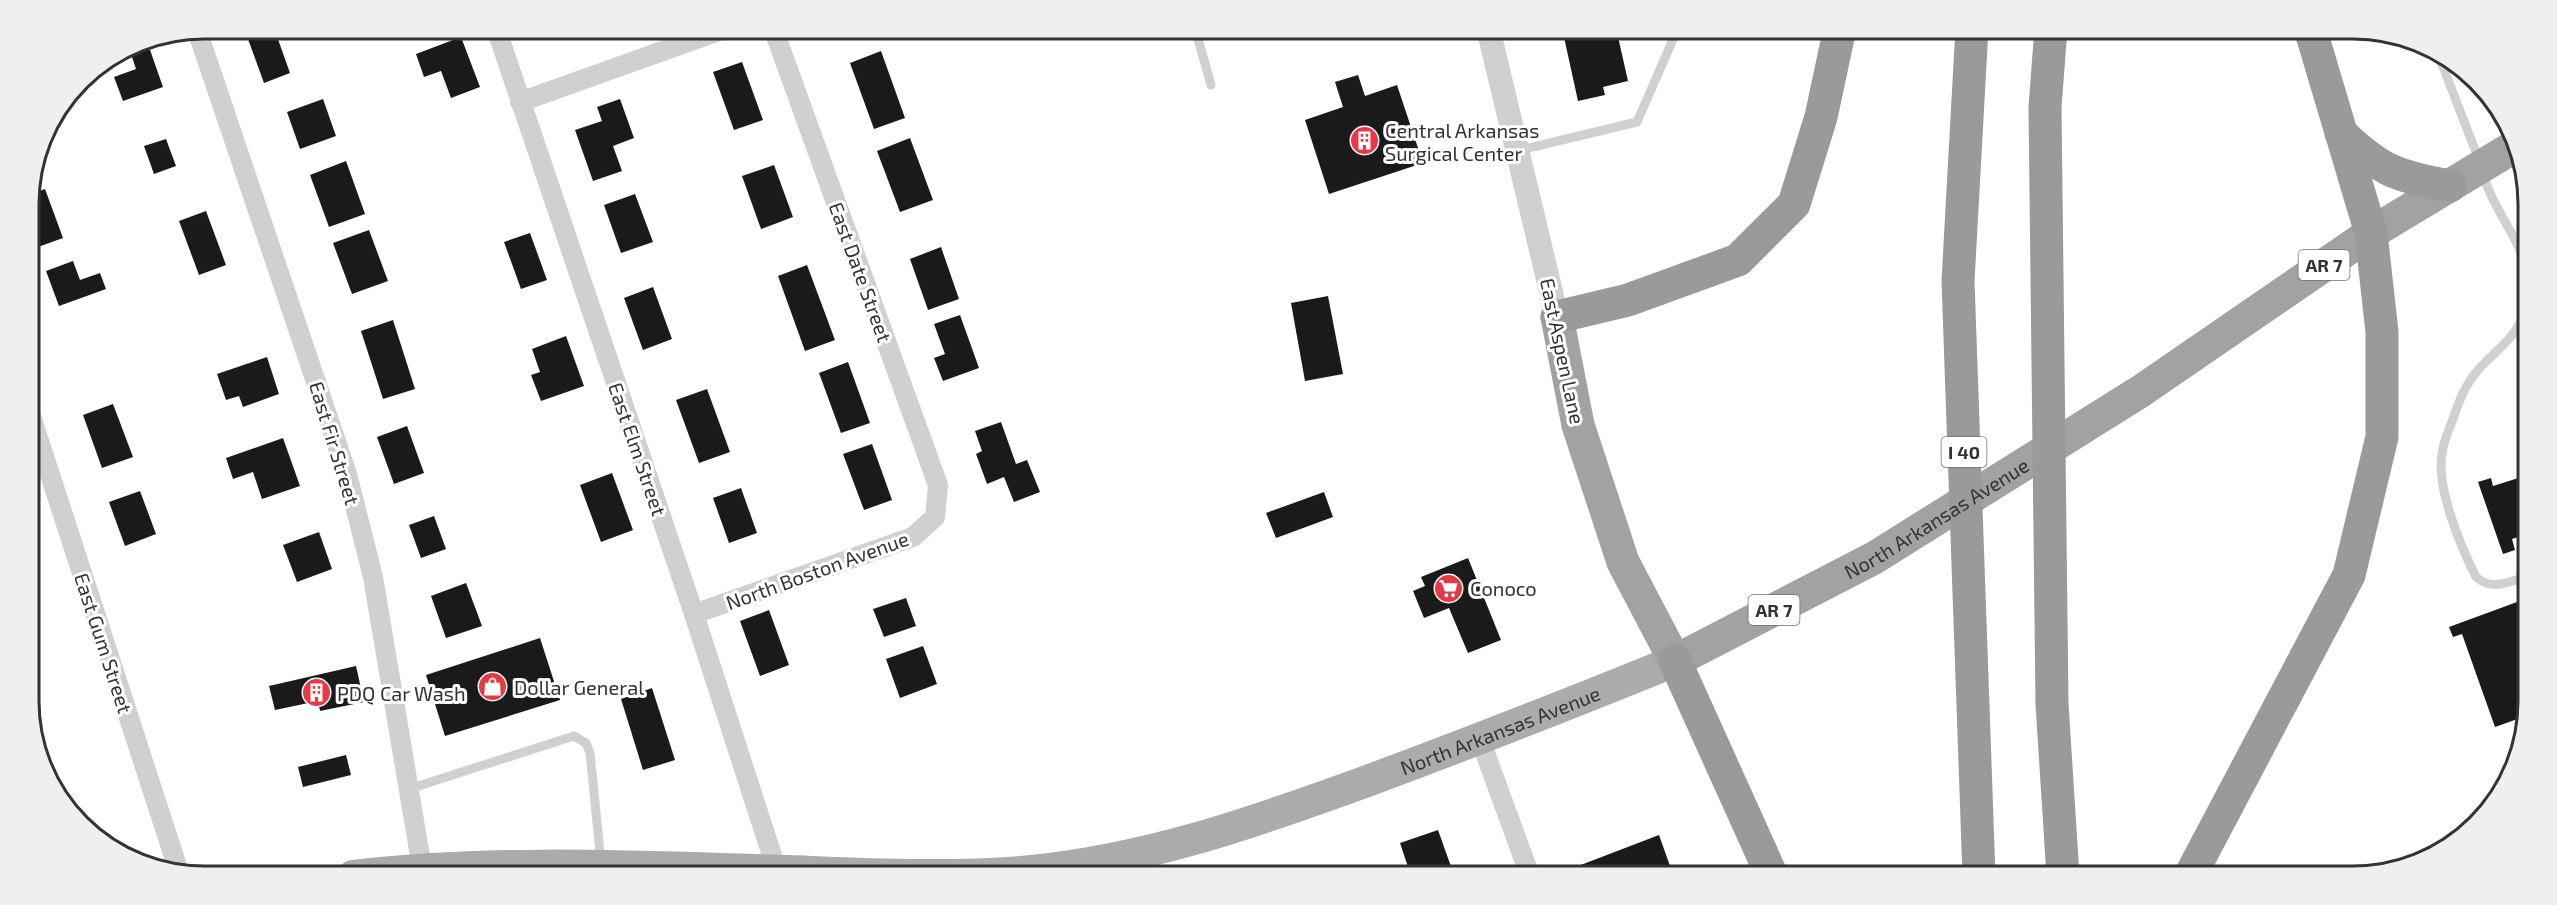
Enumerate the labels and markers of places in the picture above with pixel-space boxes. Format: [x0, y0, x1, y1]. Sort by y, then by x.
place label: Central Arkansas Surgical Center [1385, 118, 1539, 165]
building icon: Central Arkansas Surgical Center [1348, 125, 1380, 157]
supermarket icon: Conoco [1433, 572, 1465, 604]
place label: Conoco [1470, 576, 1537, 600]
shop icon: Dollar General [477, 671, 509, 703]
place label: Dollar General [514, 675, 644, 699]
building icon: PDQ Car Wash [300, 677, 332, 709]
place label: PDQ Car Wash [337, 681, 466, 705]

